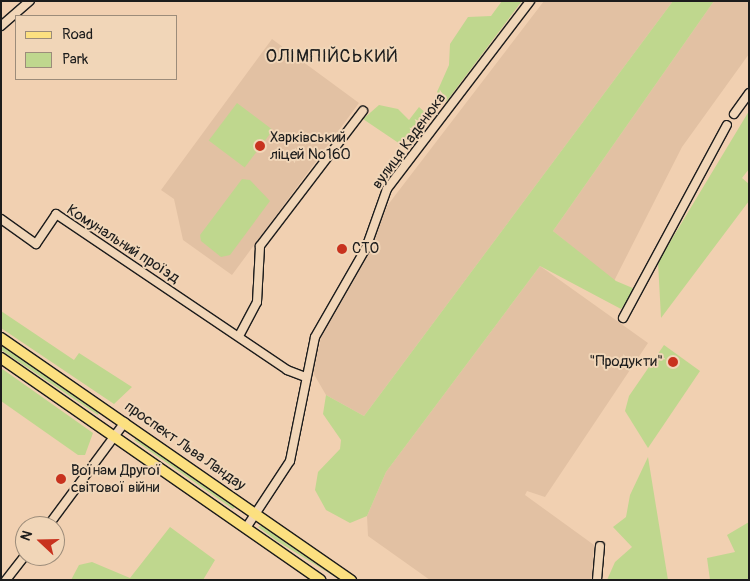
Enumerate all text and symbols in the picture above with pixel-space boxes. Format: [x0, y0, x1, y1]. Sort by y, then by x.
legend [15, 15, 178, 80]
text: Road [62, 25, 93, 44]
district label: ОЛІМПІЙСЬКИЙ [264, 46, 400, 68]
text: Park [62, 50, 88, 69]
street label: вулиця Каденюка [368, 90, 450, 192]
place label: Харківський ліцей №160 [270, 128, 351, 163]
marker: Харківський ліцей №160 [254, 140, 266, 152]
street label: Комунальний проїзд [63, 201, 183, 287]
place label: СТО [352, 240, 379, 258]
marker: СТО [336, 243, 348, 255]
place label: "Продукти" [589, 353, 663, 371]
marker: "Продукти" [667, 356, 679, 368]
street label: проспект Льва Ландау [121, 398, 249, 494]
place label: Воїнам Другої світової війни [71, 461, 161, 496]
marker: Воїнам Другої світової війни [55, 473, 67, 485]
north arrow [15, 516, 65, 566]
text: N [17, 528, 36, 543]

